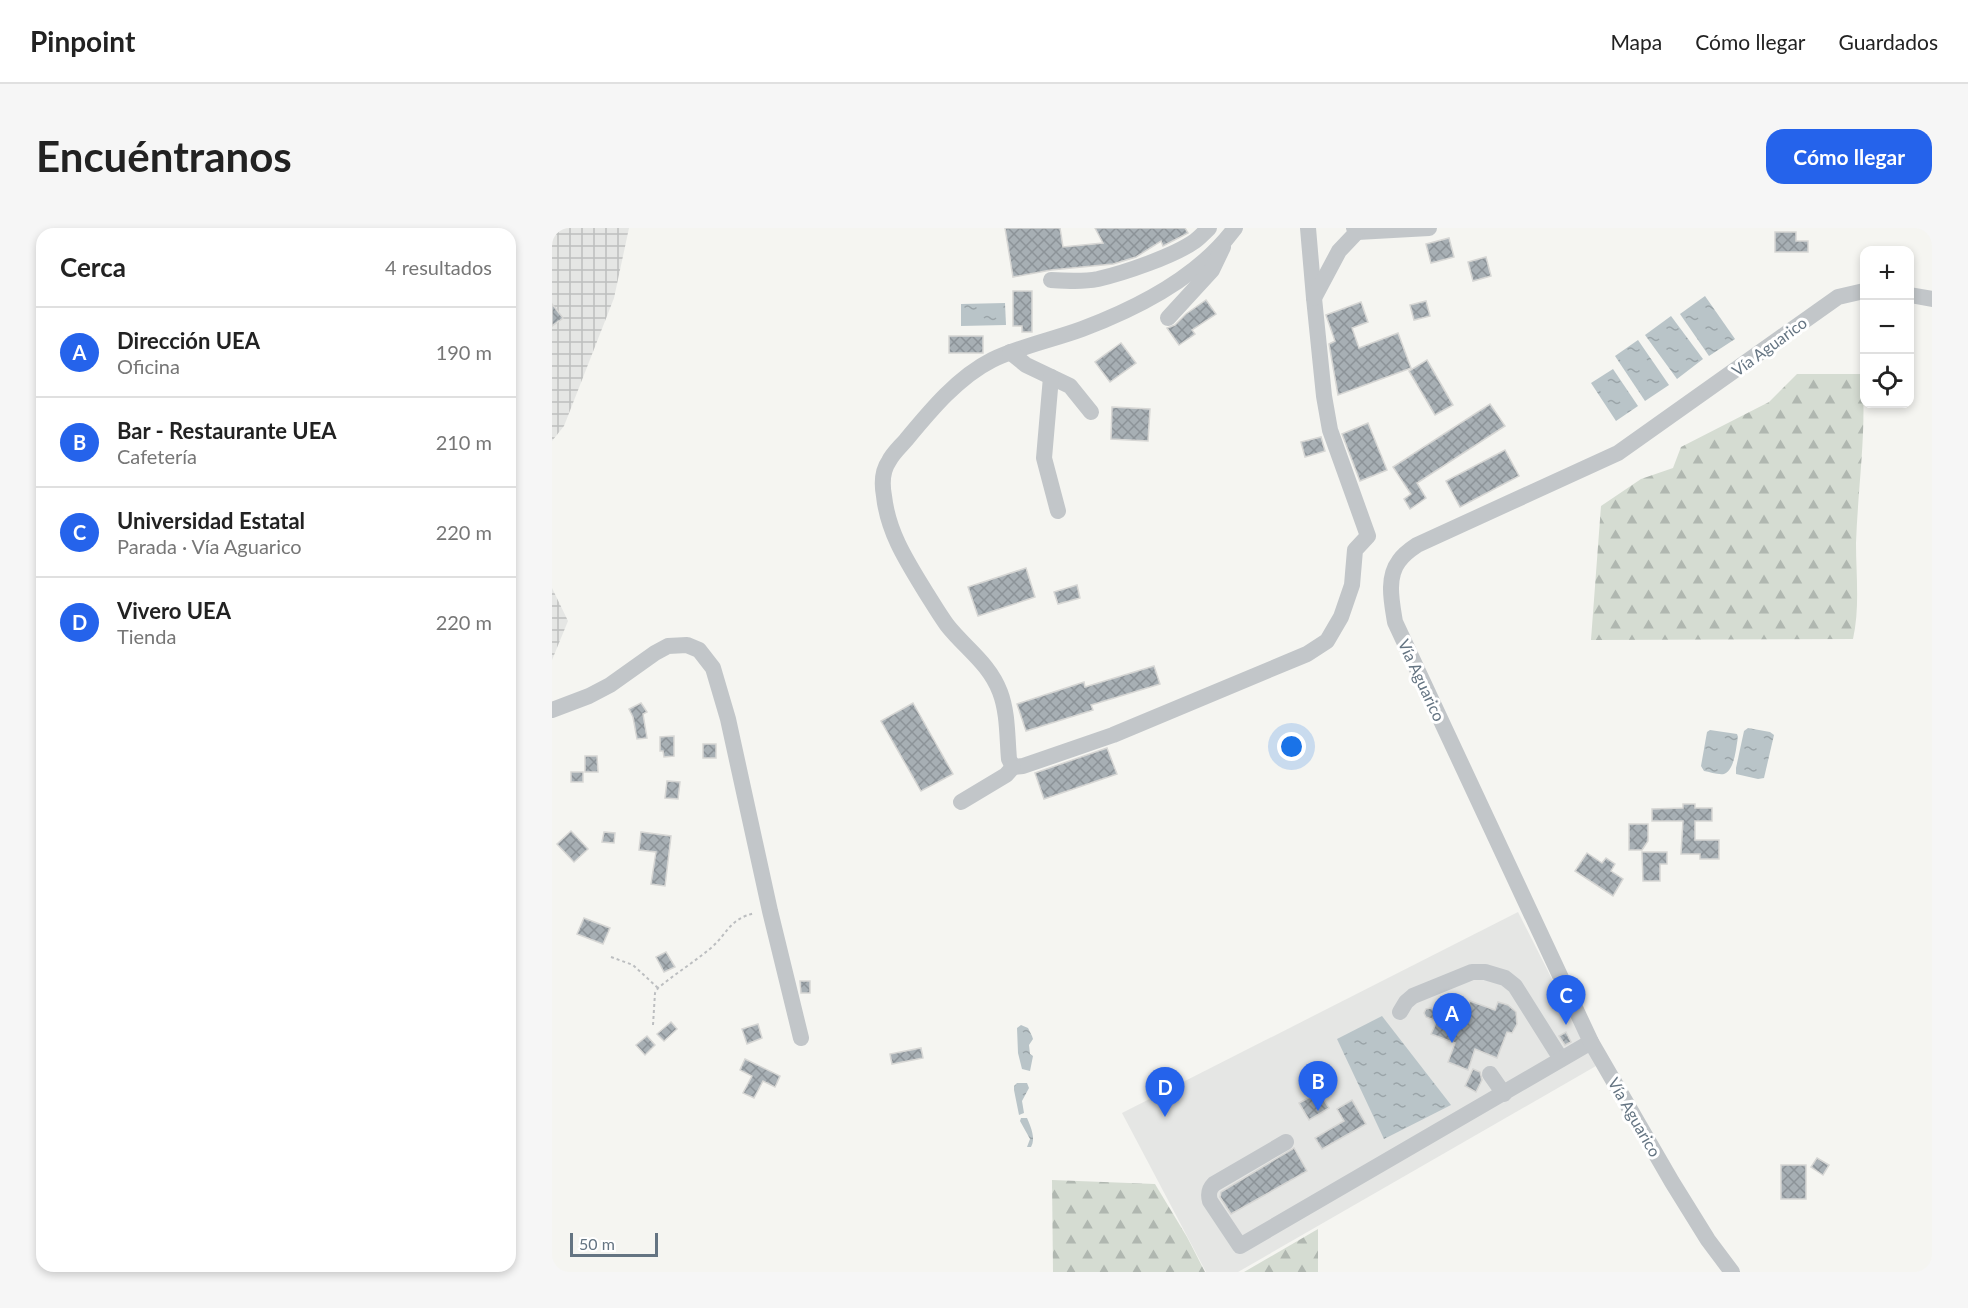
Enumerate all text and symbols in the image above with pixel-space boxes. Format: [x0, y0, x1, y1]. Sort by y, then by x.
text: Pinpoint [30, 24, 135, 58]
text: Mapa [1610, 29, 1662, 54]
text: Cómo llegar [1695, 29, 1806, 54]
text: Guardados [1839, 29, 1938, 54]
button: Cómo llegar [1766, 129, 1932, 184]
text: Encuéntranos [36, 131, 292, 181]
map controls [1860, 246, 1914, 408]
button: + [1860, 246, 1914, 300]
text: Cerca [60, 251, 126, 283]
text: 4 resultados [385, 255, 492, 279]
button: − [1860, 300, 1914, 354]
street label: Vía Aguarico [1728, 312, 1810, 380]
text: Dirección UEA [117, 327, 260, 354]
text: A [73, 340, 86, 364]
text: 190 m [436, 340, 492, 364]
text: Oficina [117, 354, 180, 378]
button: locate [1860, 354, 1914, 408]
text: Bar - Restaurante UEA [117, 417, 337, 444]
text: B [73, 430, 86, 454]
text: 210 m [436, 430, 492, 454]
text: Cafetería [117, 444, 197, 468]
text: Universidad Estatal [117, 507, 305, 534]
text: C [73, 520, 86, 544]
text: 220 m [436, 520, 492, 544]
text: Parada · Vía Aguarico [117, 534, 302, 558]
text: Vivero UEA [117, 597, 231, 624]
text: D [72, 610, 87, 634]
text: 220 m [436, 610, 492, 634]
text: Tienda [117, 624, 176, 648]
street label: Vía Aguarico [1395, 636, 1449, 724]
your location [1277, 732, 1306, 761]
pin: C [1546, 976, 1586, 1025]
pin: A [1432, 994, 1472, 1043]
pin: B [1298, 1062, 1338, 1111]
pin: D [1146, 1068, 1184, 1117]
street label: Vía Aguarico [1605, 1074, 1665, 1160]
scale bar [570, 1230, 658, 1258]
text: 50 m [579, 1234, 615, 1253]

